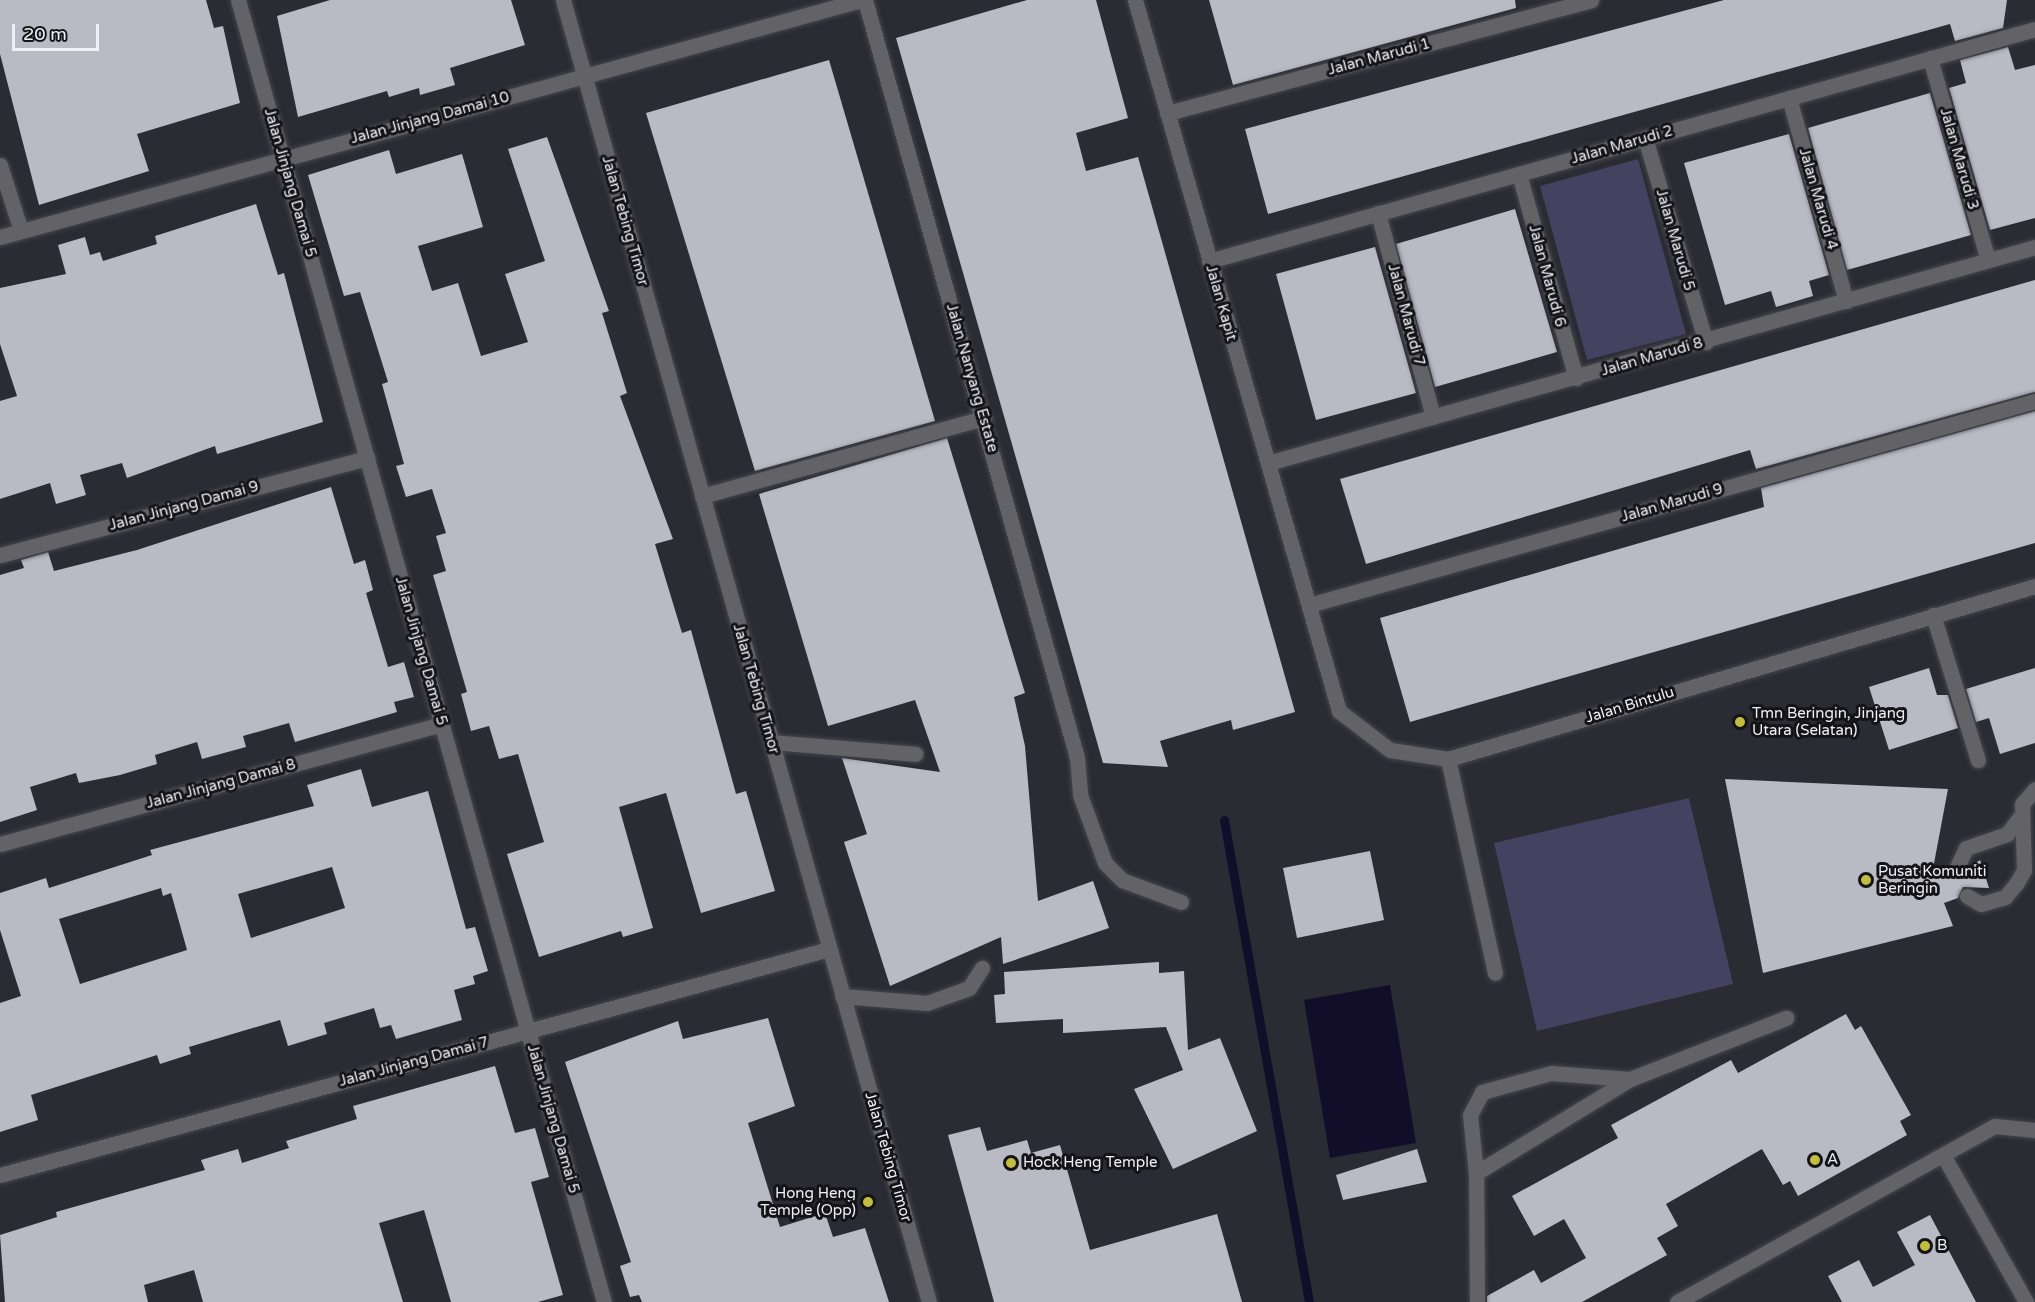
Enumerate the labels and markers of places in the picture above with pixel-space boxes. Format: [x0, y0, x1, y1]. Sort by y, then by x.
place label: Tmn Beringin, Jinjang Utara (Selatan) [1752, 704, 1905, 739]
marker: Tmn Beringin, Jinjang Utara (Selatan) [1733, 715, 1747, 729]
place label: Pusat Komuniti Beringin [1878, 862, 1987, 897]
marker: Pusat Komuniti Beringin [1859, 873, 1873, 887]
place label: A [1827, 1151, 1838, 1169]
marker: A [1808, 1153, 1822, 1167]
place label: Hock Heng Temple [1023, 1154, 1158, 1172]
marker: Hock Heng Temple [1004, 1156, 1018, 1170]
place label: Hong Heng Temple (Opp) [760, 1184, 856, 1219]
marker: Hong Heng Temple (Opp) [861, 1195, 875, 1209]
place label: B [1937, 1237, 1947, 1255]
marker: B [1918, 1239, 1932, 1253]

